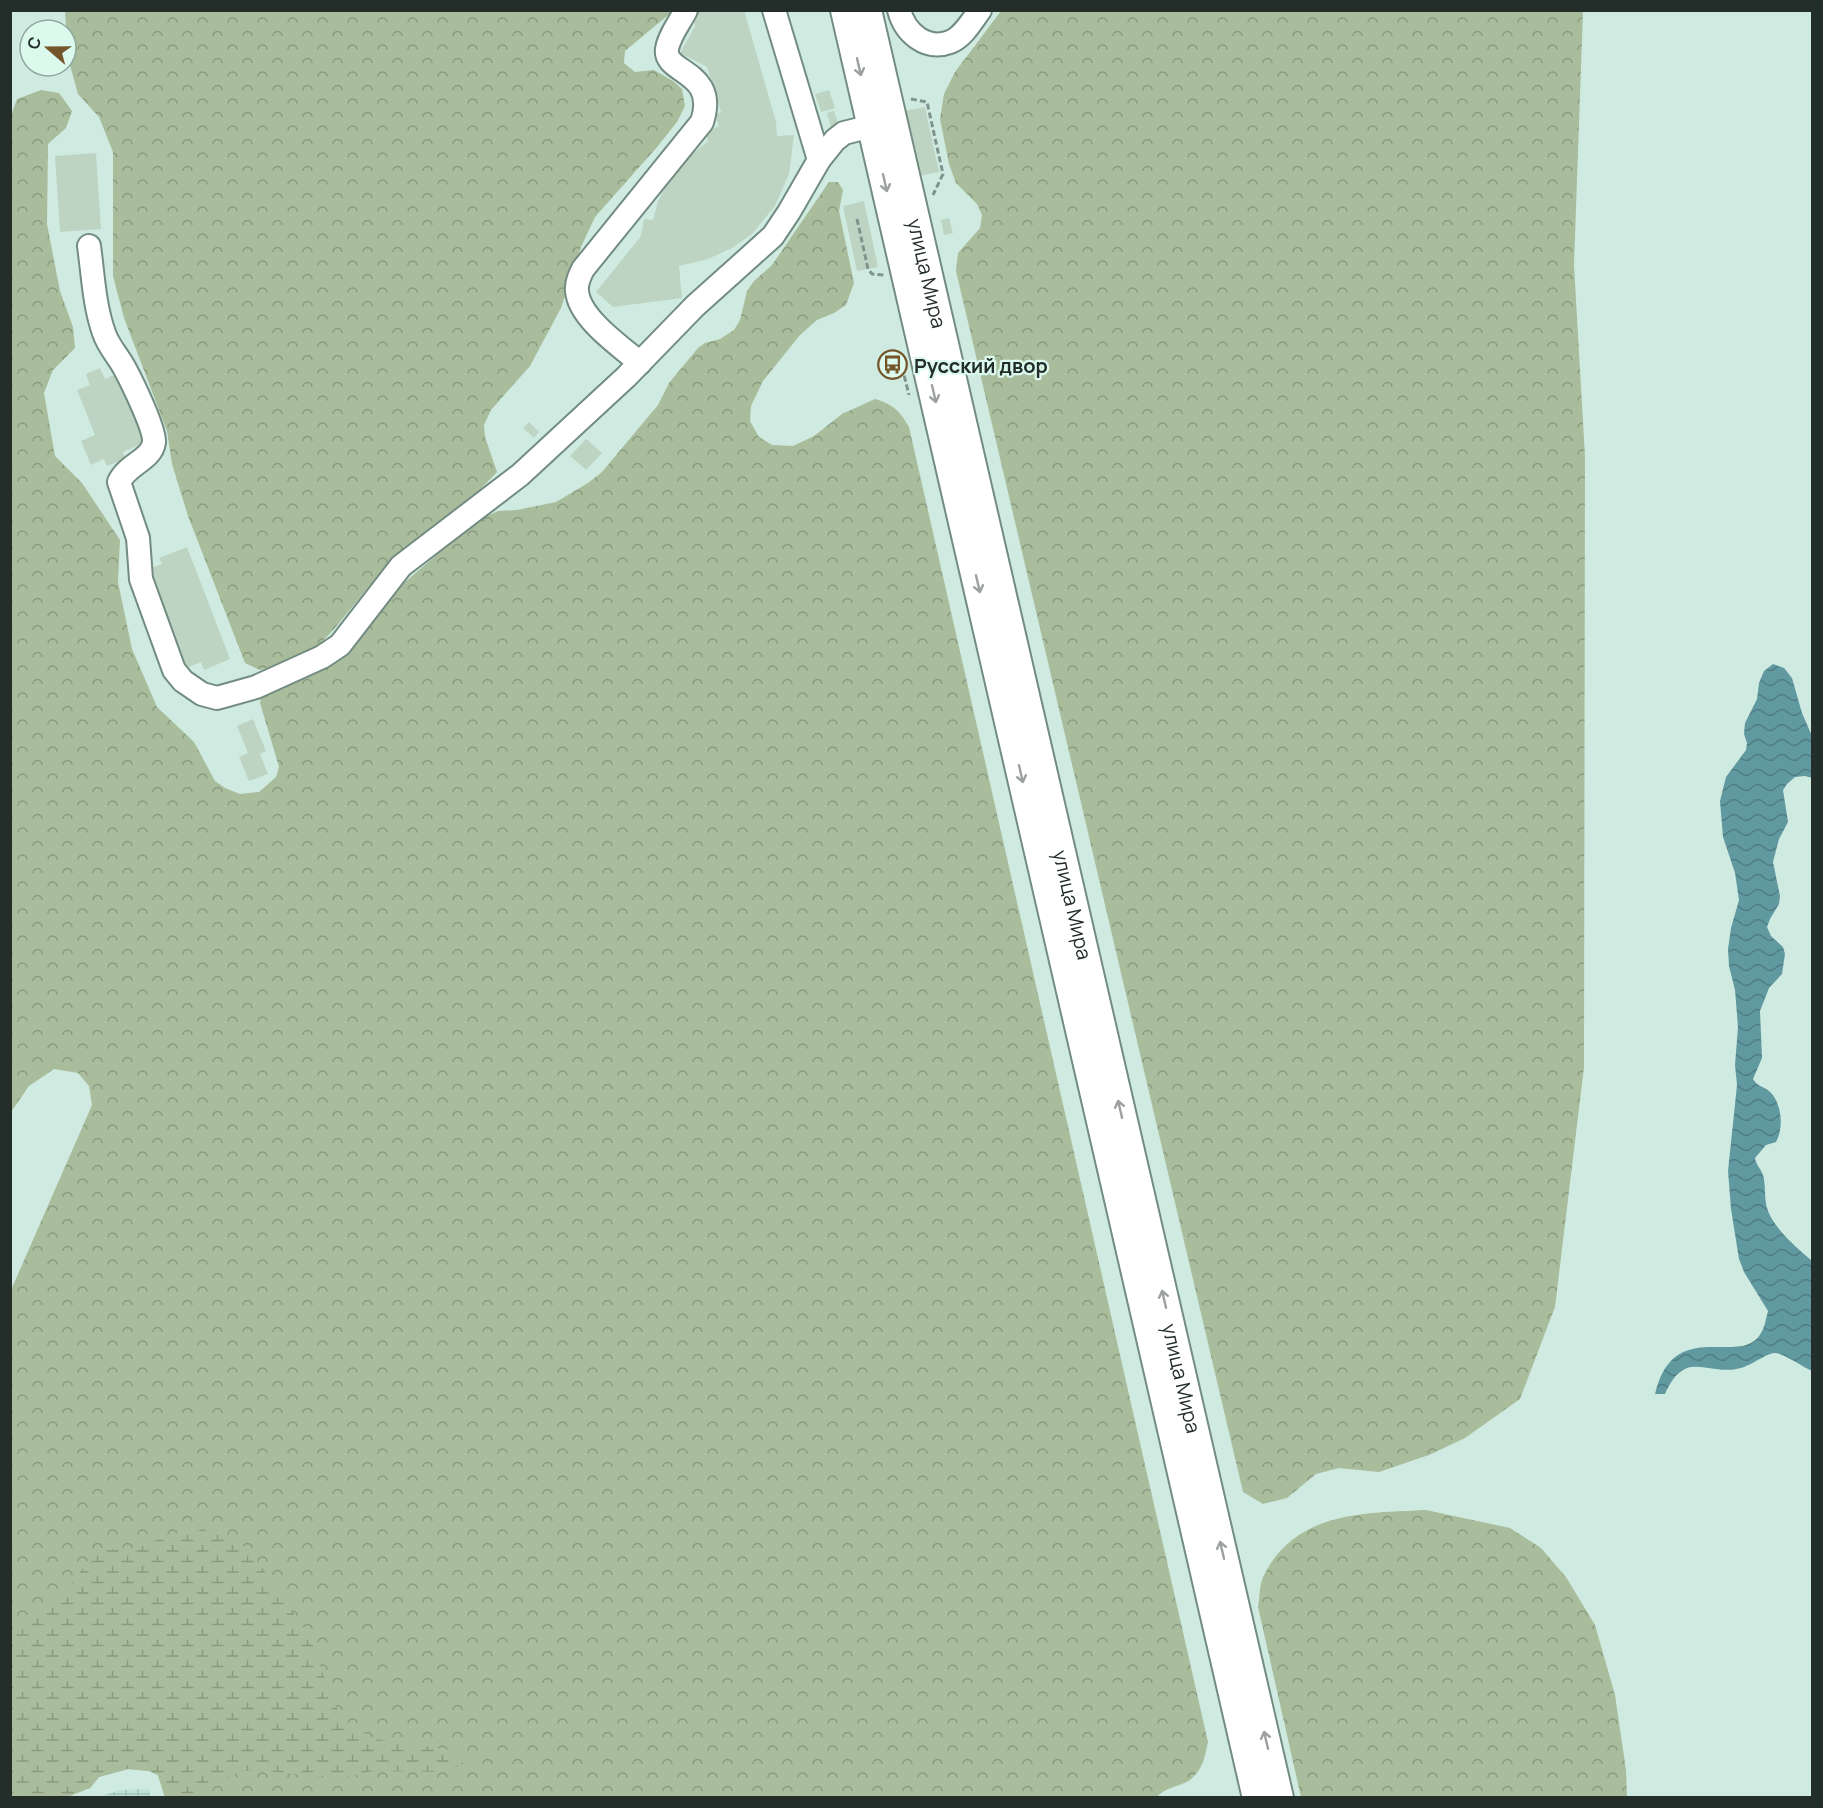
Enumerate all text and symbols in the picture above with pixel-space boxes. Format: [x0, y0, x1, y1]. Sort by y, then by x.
north arrow [18, 18, 78, 78]
text: С [22, 33, 46, 52]
one-way arrow [853, 58, 865, 77]
one-way arrow [880, 173, 892, 192]
street label: улица Мира [902, 216, 953, 331]
bus stop icon: Русский двор [877, 349, 909, 381]
place label: Русский двор [914, 352, 1048, 379]
one-way arrow [929, 383, 940, 403]
one-way arrow [972, 574, 984, 593]
one-way arrow [1016, 764, 1028, 783]
street label: улица Мира [1047, 847, 1099, 962]
one-way arrow [1114, 1100, 1126, 1119]
one-way arrow [1158, 1290, 1170, 1309]
street label: улица Мира [1157, 1321, 1208, 1436]
one-way arrow [1216, 1541, 1227, 1561]
one-way arrow [1260, 1731, 1271, 1751]

